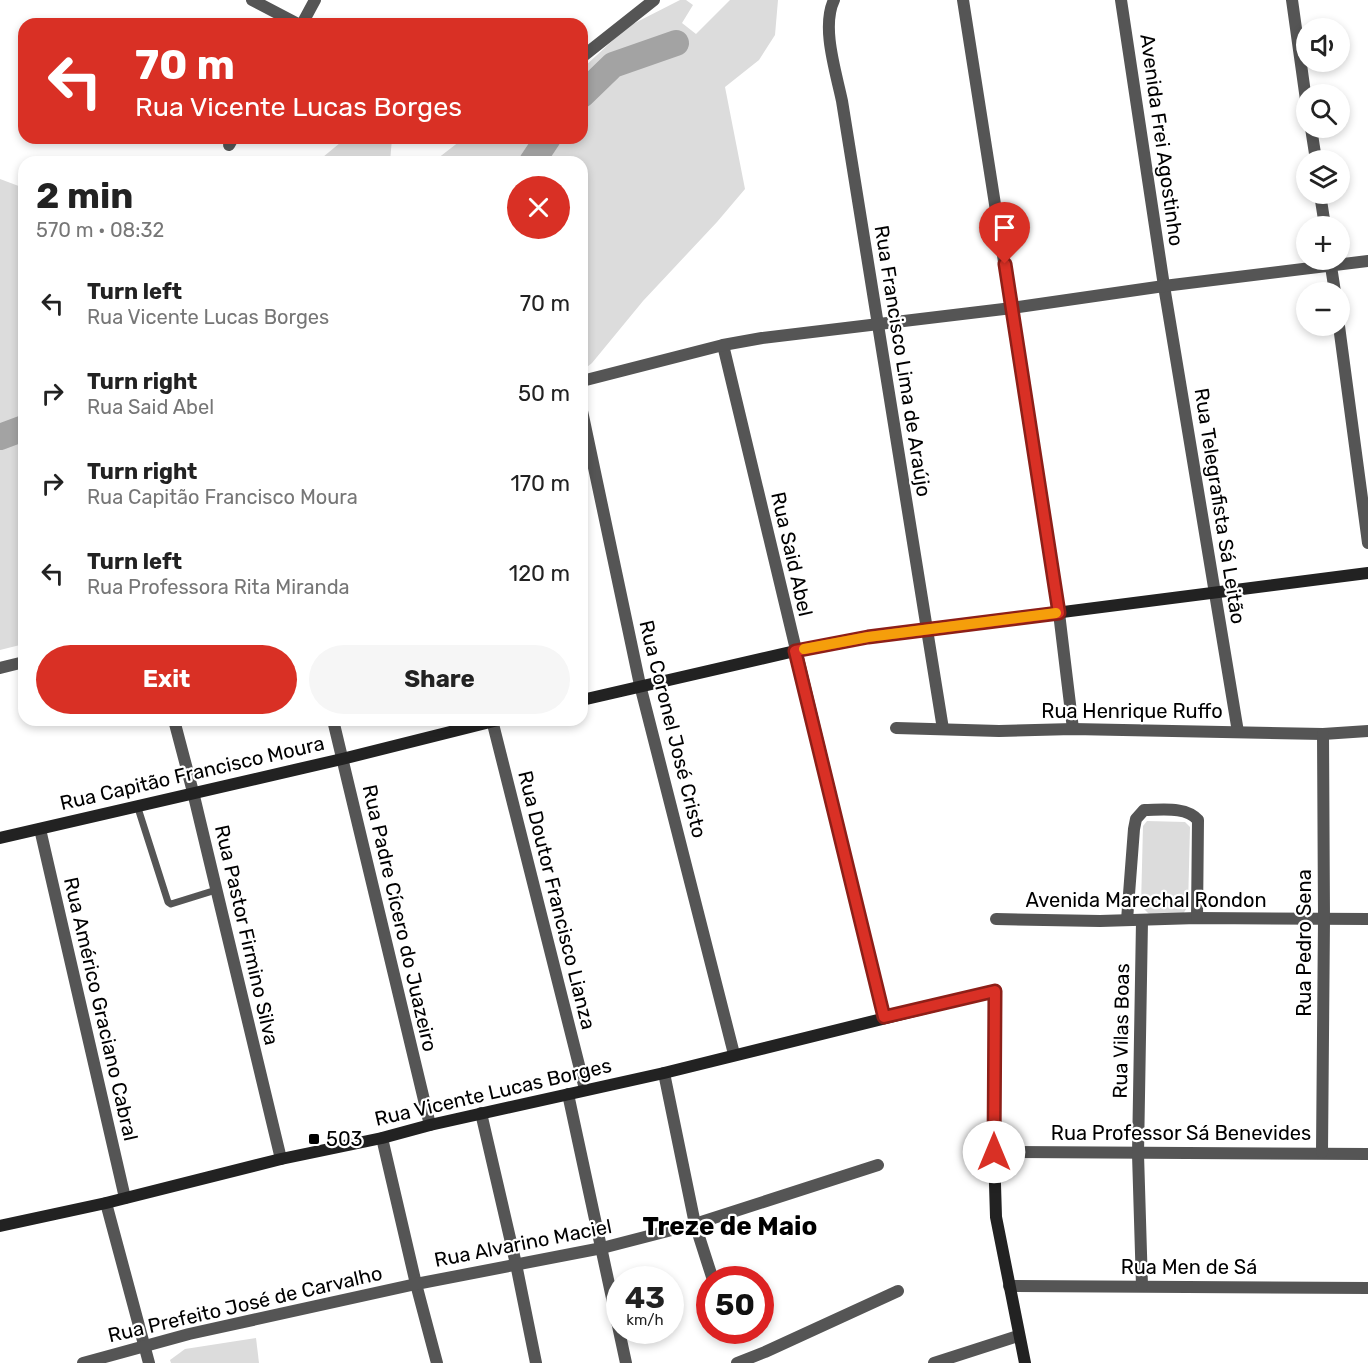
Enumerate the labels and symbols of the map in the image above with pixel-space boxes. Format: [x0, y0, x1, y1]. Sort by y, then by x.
street label: Avenida Frei Agostinho [1135, 32, 1189, 248]
pin [979, 202, 1030, 264]
street label: Rua Francisco Lima de Araújo [870, 224, 936, 498]
street label: Rua Telegrafista Sá Leitão [1189, 386, 1251, 626]
street label: Rua Said Abel [766, 489, 818, 619]
street label: Rua Coronel José Cristo [634, 618, 712, 840]
street label: Rua Henrique Ruffo [1041, 699, 1223, 723]
street label: Rua Capitão Francisco Moura [57, 731, 327, 815]
street label: Rua Doutor Francisco Lianza [513, 768, 601, 1032]
street label: Rua Padre Cícero do Juazeiro [358, 782, 442, 1054]
street label: Rua Pastor Firmino Silva [210, 822, 284, 1048]
street label: Rua Pedro Sena [1292, 869, 1316, 1017]
street label: Rua Américo Graciano Cabral [59, 875, 143, 1143]
street label: Avenida Marechal Rondon [1025, 888, 1267, 912]
street label: Rua Vilas Boas [1108, 963, 1134, 1099]
street label: Rua Vicente Lucas Borges [372, 1053, 614, 1131]
position arrow [962, 1120, 1026, 1184]
street label: Rua Professor Sá Benevides [1051, 1121, 1311, 1145]
place label: 503 [326, 1127, 363, 1151]
marker: 503 [307, 1132, 321, 1146]
district label: Treze de Maio [643, 1211, 817, 1242]
street label: Rua Alvarino Maciel [432, 1214, 614, 1272]
street label: Rua Men de Sá [1121, 1255, 1257, 1279]
street label: Rua Prefeito José de Carvalho [105, 1261, 385, 1347]
speed limit sign: 50 [696, 1266, 774, 1344]

